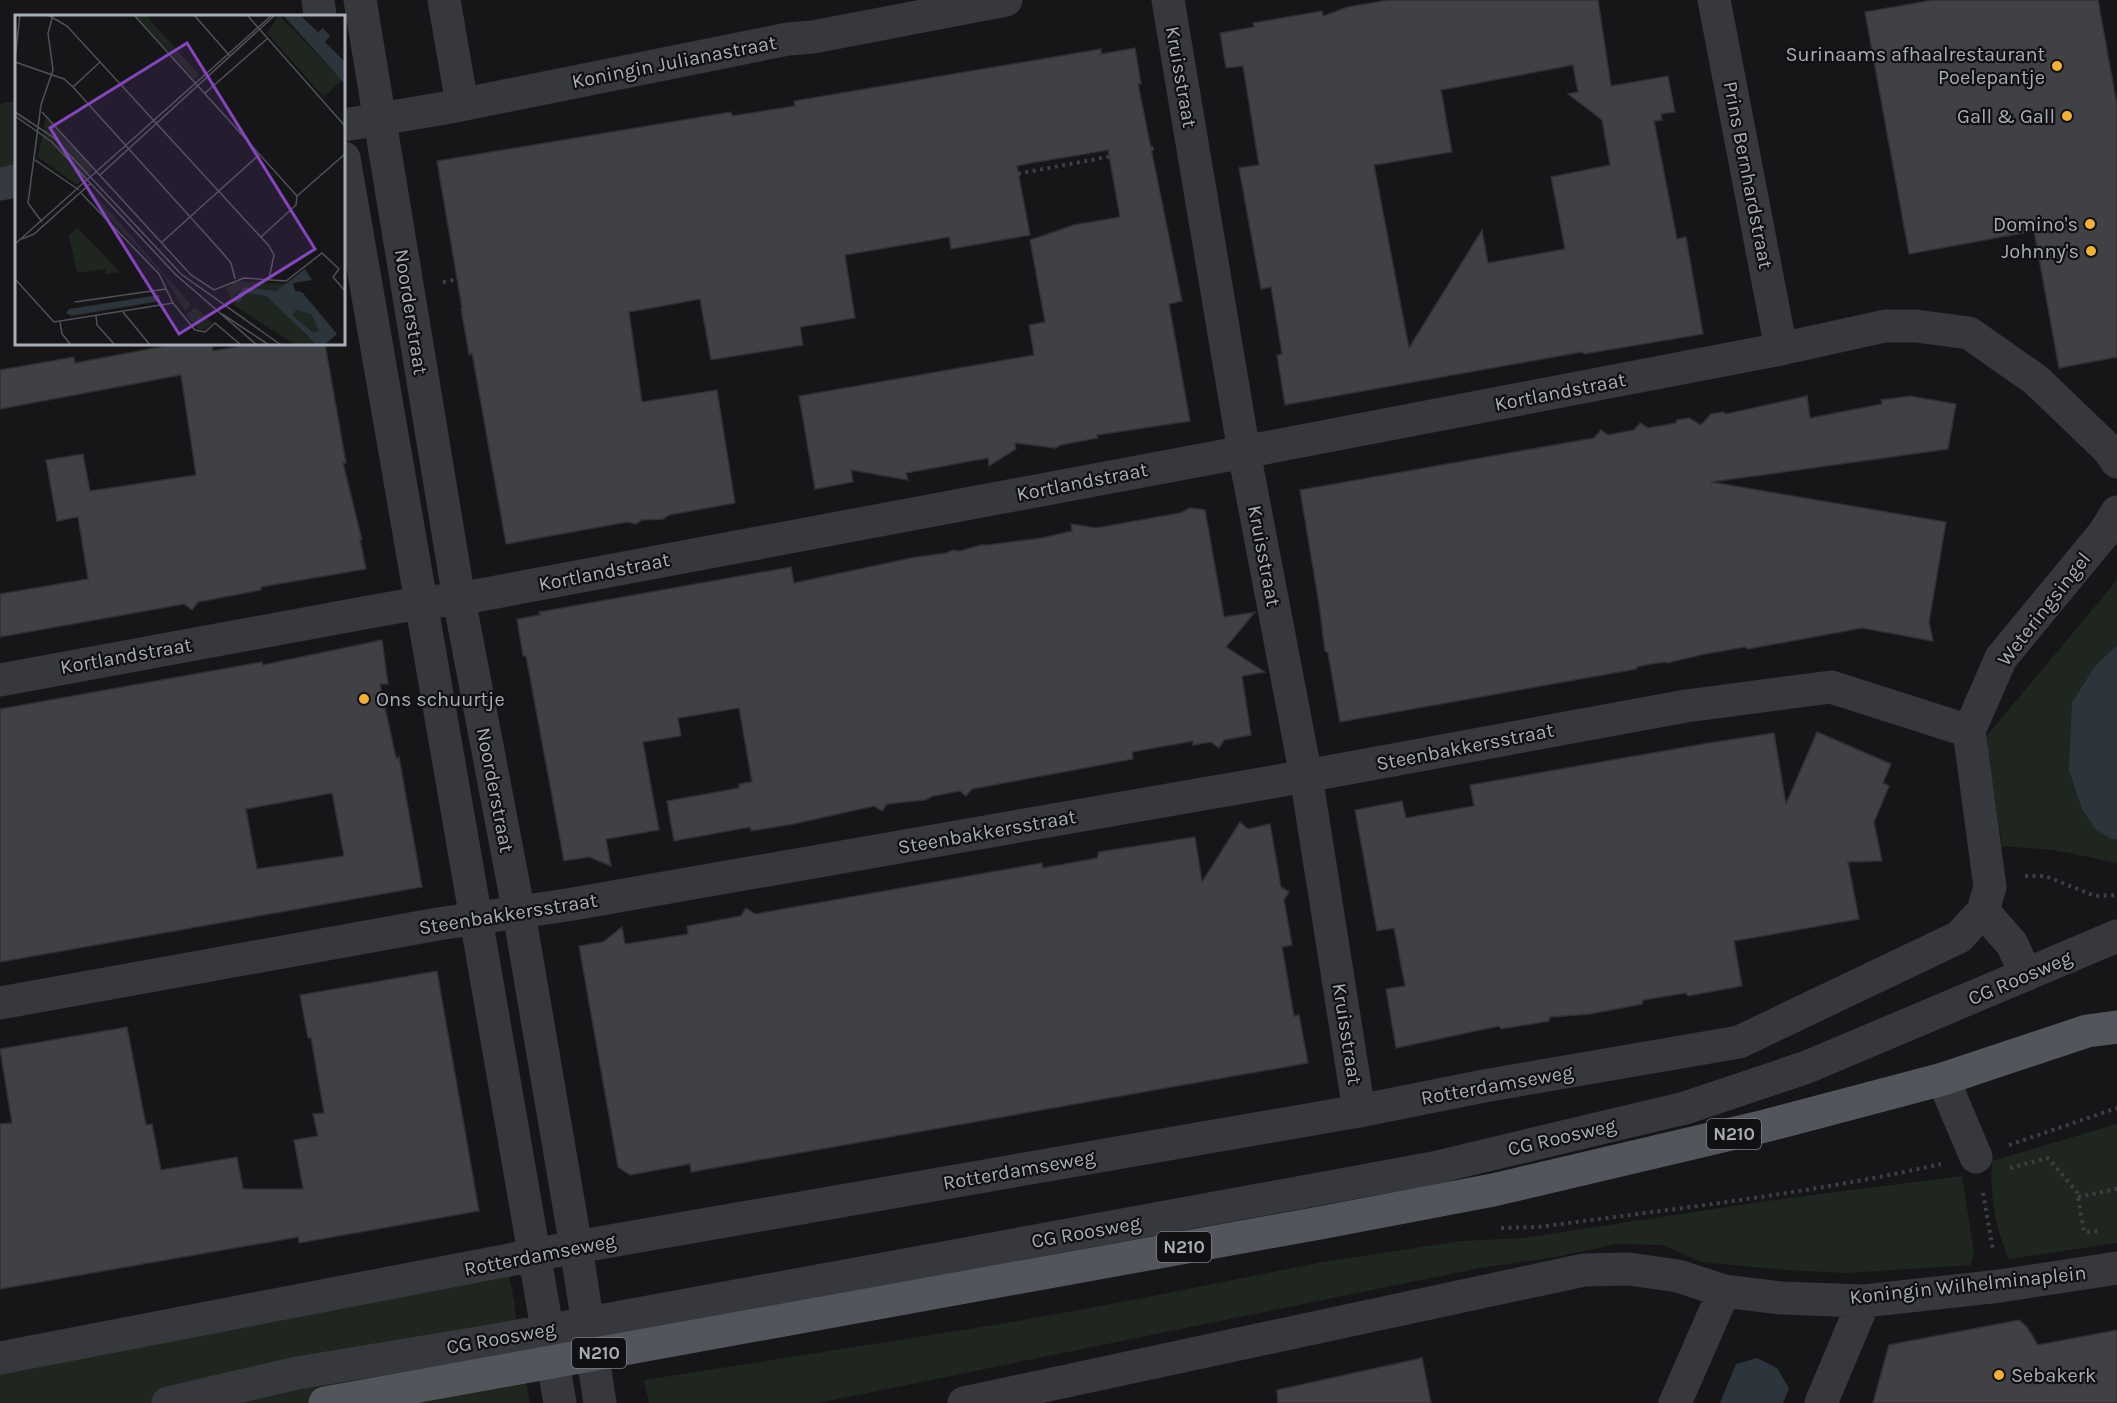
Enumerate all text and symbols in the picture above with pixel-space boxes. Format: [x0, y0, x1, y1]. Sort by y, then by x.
inset map [15, 15, 345, 345]
street label: Kruisstraat [1161, 24, 1201, 130]
street label: Koningin Julianastraat [570, 31, 779, 93]
place label: Surinaams afhaalrestaurant Poelepantje [1786, 43, 2045, 89]
marker: Surinaams afhaalrestaurant Poelepantje [2050, 59, 2064, 73]
street label: Prins Bernhardstraat [1719, 79, 1778, 271]
place label: Gall & Gall [1957, 105, 2055, 128]
marker: Gall & Gall [2060, 109, 2074, 123]
place label: Domino's [1993, 213, 2078, 236]
marker: Domino's [2083, 217, 2097, 231]
place label: Johnny's [2001, 240, 2079, 263]
marker: Johnny's [2084, 244, 2098, 258]
street label: Noorderstraat [390, 248, 432, 377]
street label: Kortlandstraat [1492, 368, 1628, 416]
street label: Kortlandstraat [1014, 458, 1150, 506]
street label: Kruisstraat [1243, 503, 1285, 609]
street label: Kortlandstraat [536, 548, 672, 596]
street label: Weteringsingel [1993, 548, 2095, 670]
street label: Kortlandstraat [58, 633, 194, 679]
place label: Ons schuurtje [376, 688, 505, 711]
marker: Ons schuurtje [357, 692, 371, 706]
street label: Steenbakkersstraat [1374, 718, 1556, 776]
street label: Noorderstraat [472, 726, 518, 855]
street label: Steenbakkersstraat [896, 805, 1078, 859]
street label: Steenbakkersstraat [417, 888, 599, 939]
street label: CG Roosweg [1965, 946, 2075, 1010]
street label: Kruisstraat [1328, 981, 1366, 1087]
street label: Rotterdamseweg [1419, 1060, 1575, 1110]
street label: CG Roosweg [1506, 1113, 1618, 1161]
road number: N210 [1707, 1119, 1761, 1149]
street label: Rotterdamseweg [941, 1145, 1097, 1195]
street label: CG Roosweg [1030, 1211, 1142, 1253]
street label: Rotterdamseweg [462, 1229, 618, 1281]
road number: N210 [1157, 1232, 1211, 1262]
street label: Koningin Wilhelminaplein [1848, 1261, 2088, 1309]
street label: CG Roosweg [445, 1317, 557, 1359]
road number: N210 [572, 1338, 626, 1368]
place label: Sebakerk [2011, 1364, 2096, 1387]
marker: Sebakerk [1992, 1368, 2006, 1382]

